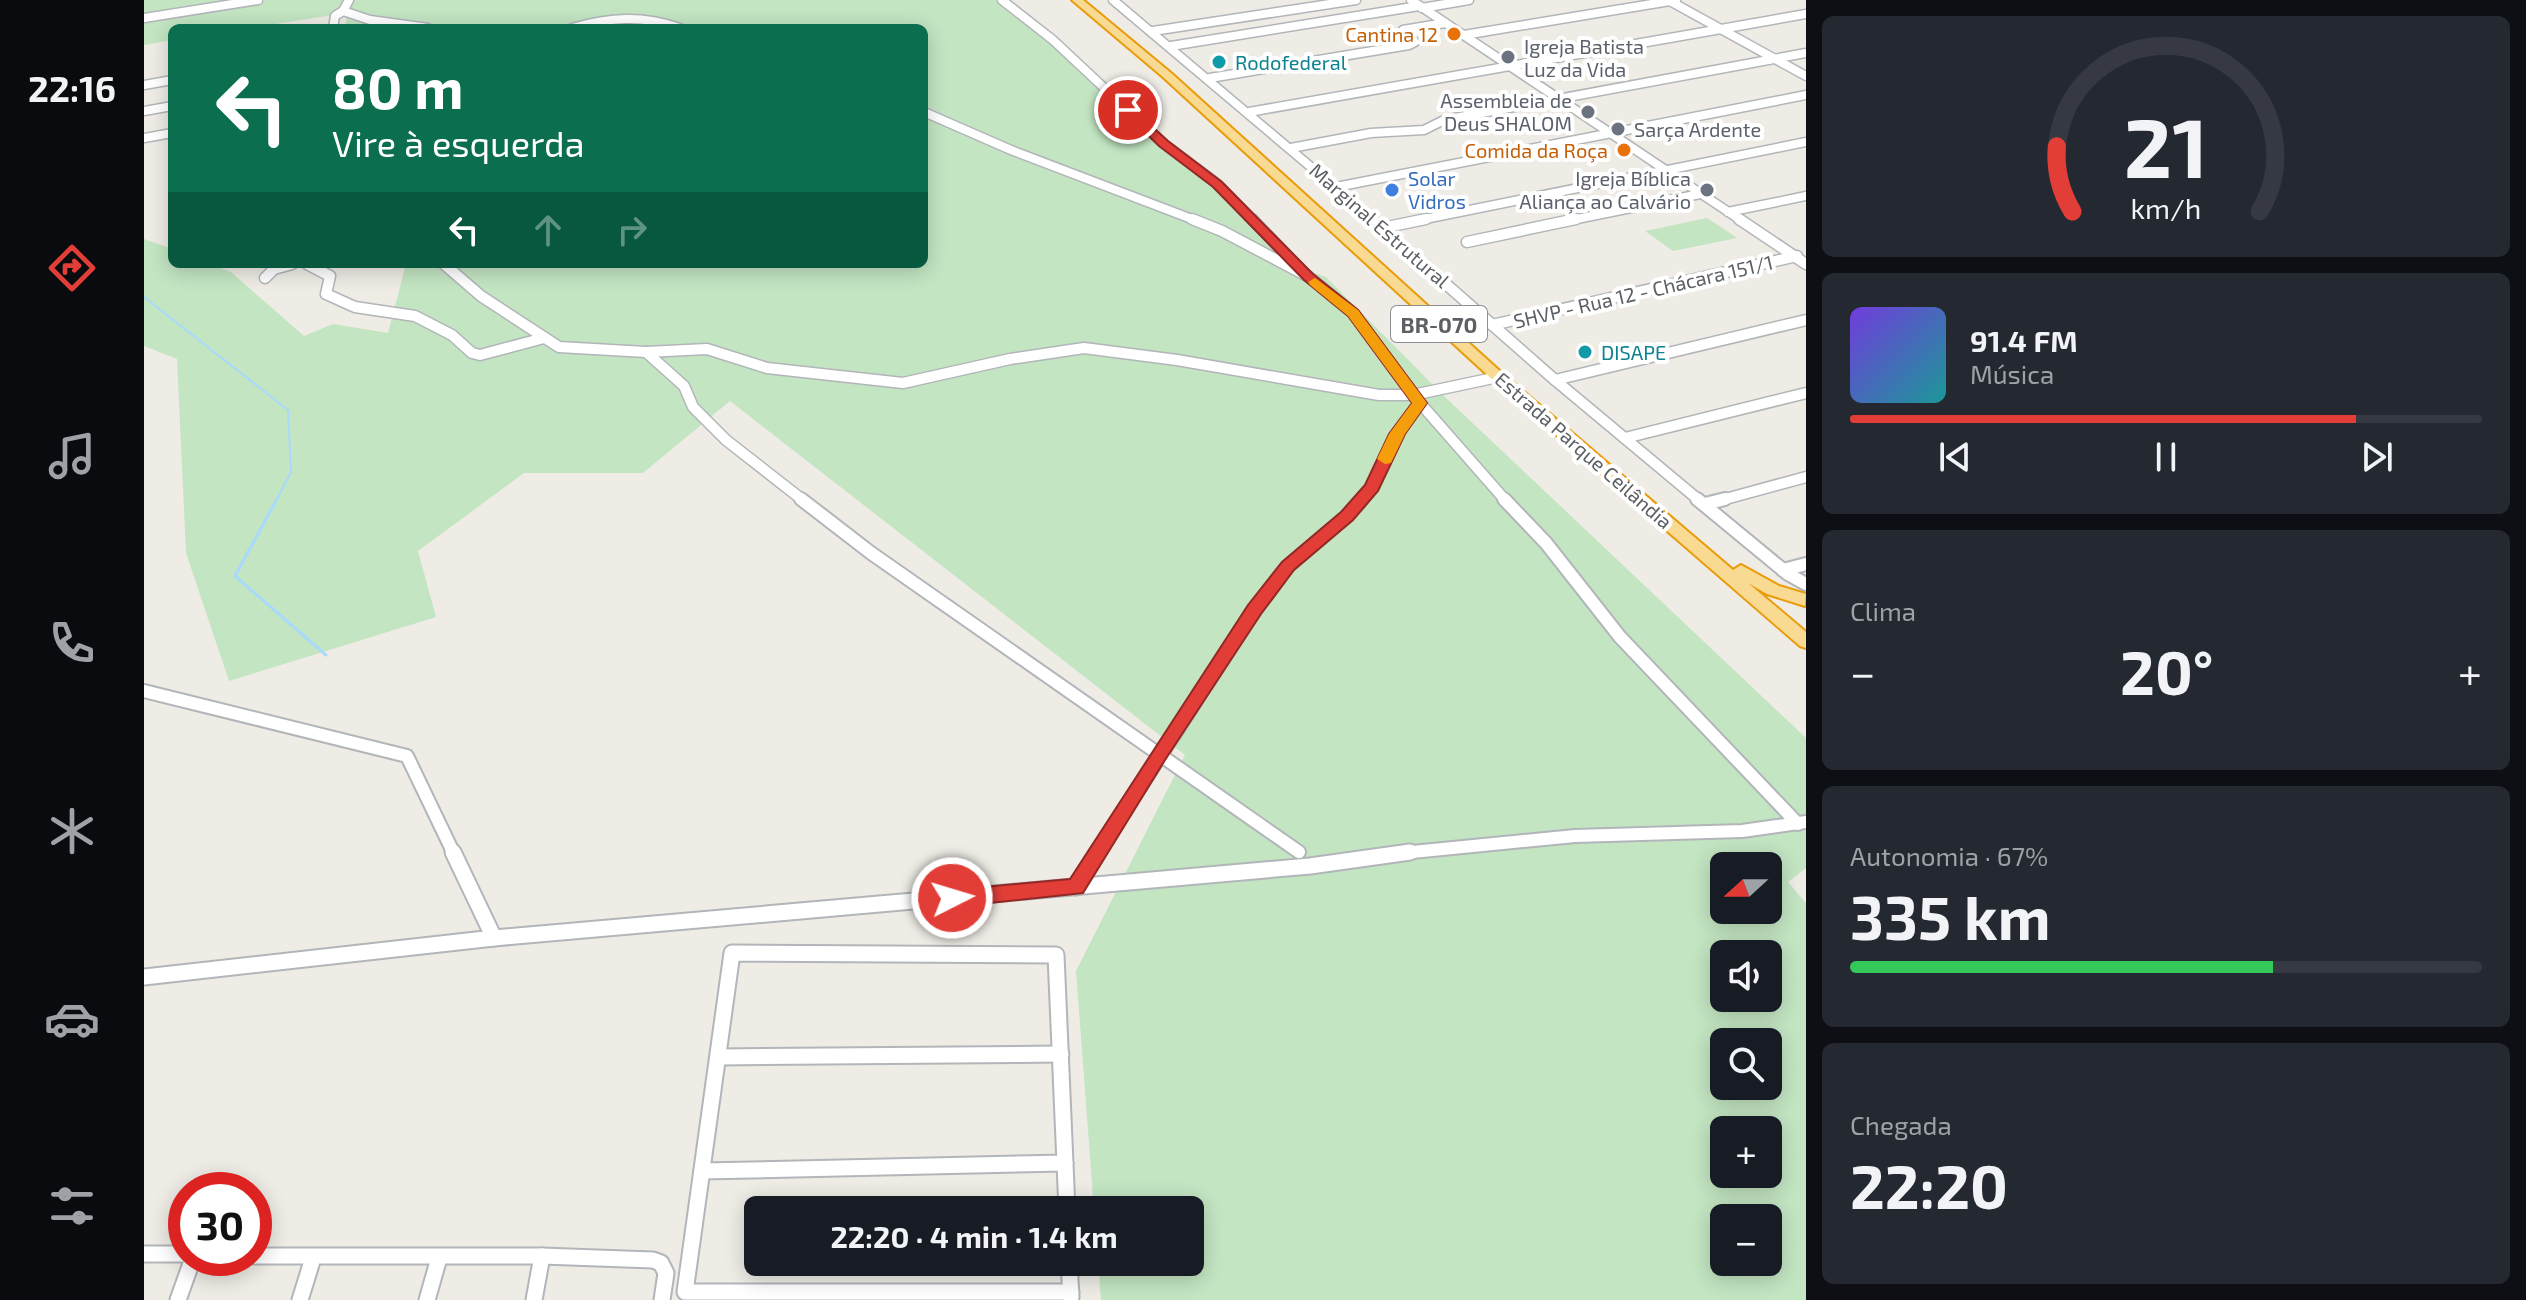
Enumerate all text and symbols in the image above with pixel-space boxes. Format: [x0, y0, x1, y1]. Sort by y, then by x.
place label: Cantina 12 [1345, 22, 1438, 46]
marker: Cantina 12 [1445, 25, 1463, 43]
place label: Igreja Batista Luz da Vida [1524, 34, 1644, 81]
marker: Igreja Batista Luz da Vida [1499, 48, 1517, 66]
place label: Rodofederal [1235, 50, 1347, 74]
text: 80 m [332, 53, 464, 120]
marker: Rodofederal [1210, 53, 1228, 71]
icon: left [200, 56, 304, 160]
text: 22:16 [28, 66, 116, 109]
pin [1094, 76, 1162, 144]
icon: arrive [1106, 88, 1150, 132]
place label: Assembleia de Deus SHALOM [1440, 88, 1572, 135]
text: 21 [2124, 95, 2208, 195]
marker: Assembleia de Deus SHALOM [1579, 103, 1597, 121]
place label: Sarça Ardente [1634, 117, 1761, 142]
marker: Sarça Ardente [1609, 120, 1627, 138]
text: Vire à esquerda [332, 121, 584, 164]
place label: Comida da Roça [1465, 138, 1608, 163]
marker: Comida da Roça [1615, 141, 1633, 159]
street label: Marginal Estrutural [1305, 158, 1455, 292]
place label: Solar Vidros [1408, 166, 1466, 213]
place label: Igreja Bíblica Aliança ao Calvário [1519, 166, 1691, 214]
marker: Solar Vidros [1383, 181, 1401, 199]
marker: Igreja Bíblica Aliança ao Calvário [1698, 181, 1716, 199]
text: km/h [2131, 191, 2201, 226]
icon: left [442, 208, 486, 252]
icon: ahead [526, 208, 570, 252]
icon: right [610, 208, 654, 252]
icon: directions [44, 240, 100, 296]
street label: SHVP - Rua 12 - Chácara 151/1 [1511, 249, 1775, 333]
road number: BR-070 [1391, 306, 1487, 342]
text: 91.4 FM [1970, 322, 2078, 358]
place label: DISAPE [1601, 340, 1666, 364]
marker: DISAPE [1576, 343, 1594, 361]
text: Música [1970, 358, 2054, 389]
street label: Estrada Parque Ceilândia [1491, 367, 1677, 533]
icon: music [44, 428, 100, 484]
icon: previous [1933, 435, 1977, 479]
icon: pause [2144, 435, 2188, 479]
icon: next [2355, 435, 2399, 479]
text: Clima [1850, 595, 1916, 626]
icon: phone [44, 615, 100, 671]
text: 20° [2120, 635, 2213, 707]
text: − [1850, 645, 1876, 698]
text: + [2458, 645, 2482, 698]
icon: climate [44, 803, 100, 859]
text: Autonomia · 67% [1850, 840, 2048, 871]
north arrow [1710, 852, 1782, 924]
map controls [1710, 852, 1782, 1276]
position arrow [910, 856, 994, 940]
text: 335 km [1850, 880, 2051, 952]
button: sound [1710, 940, 1782, 1012]
icon: car [44, 991, 100, 1047]
button: search [1710, 1028, 1782, 1100]
text: Chegada [1850, 1109, 1952, 1140]
button: + [1710, 1116, 1782, 1188]
text: 22:20 [1850, 1149, 2008, 1221]
speed limit sign: 30 [168, 1172, 272, 1276]
icon: filters [44, 1178, 100, 1234]
button: − [1710, 1204, 1782, 1276]
text: 22:20 · 4 min · 1.4 km [830, 1218, 1118, 1254]

